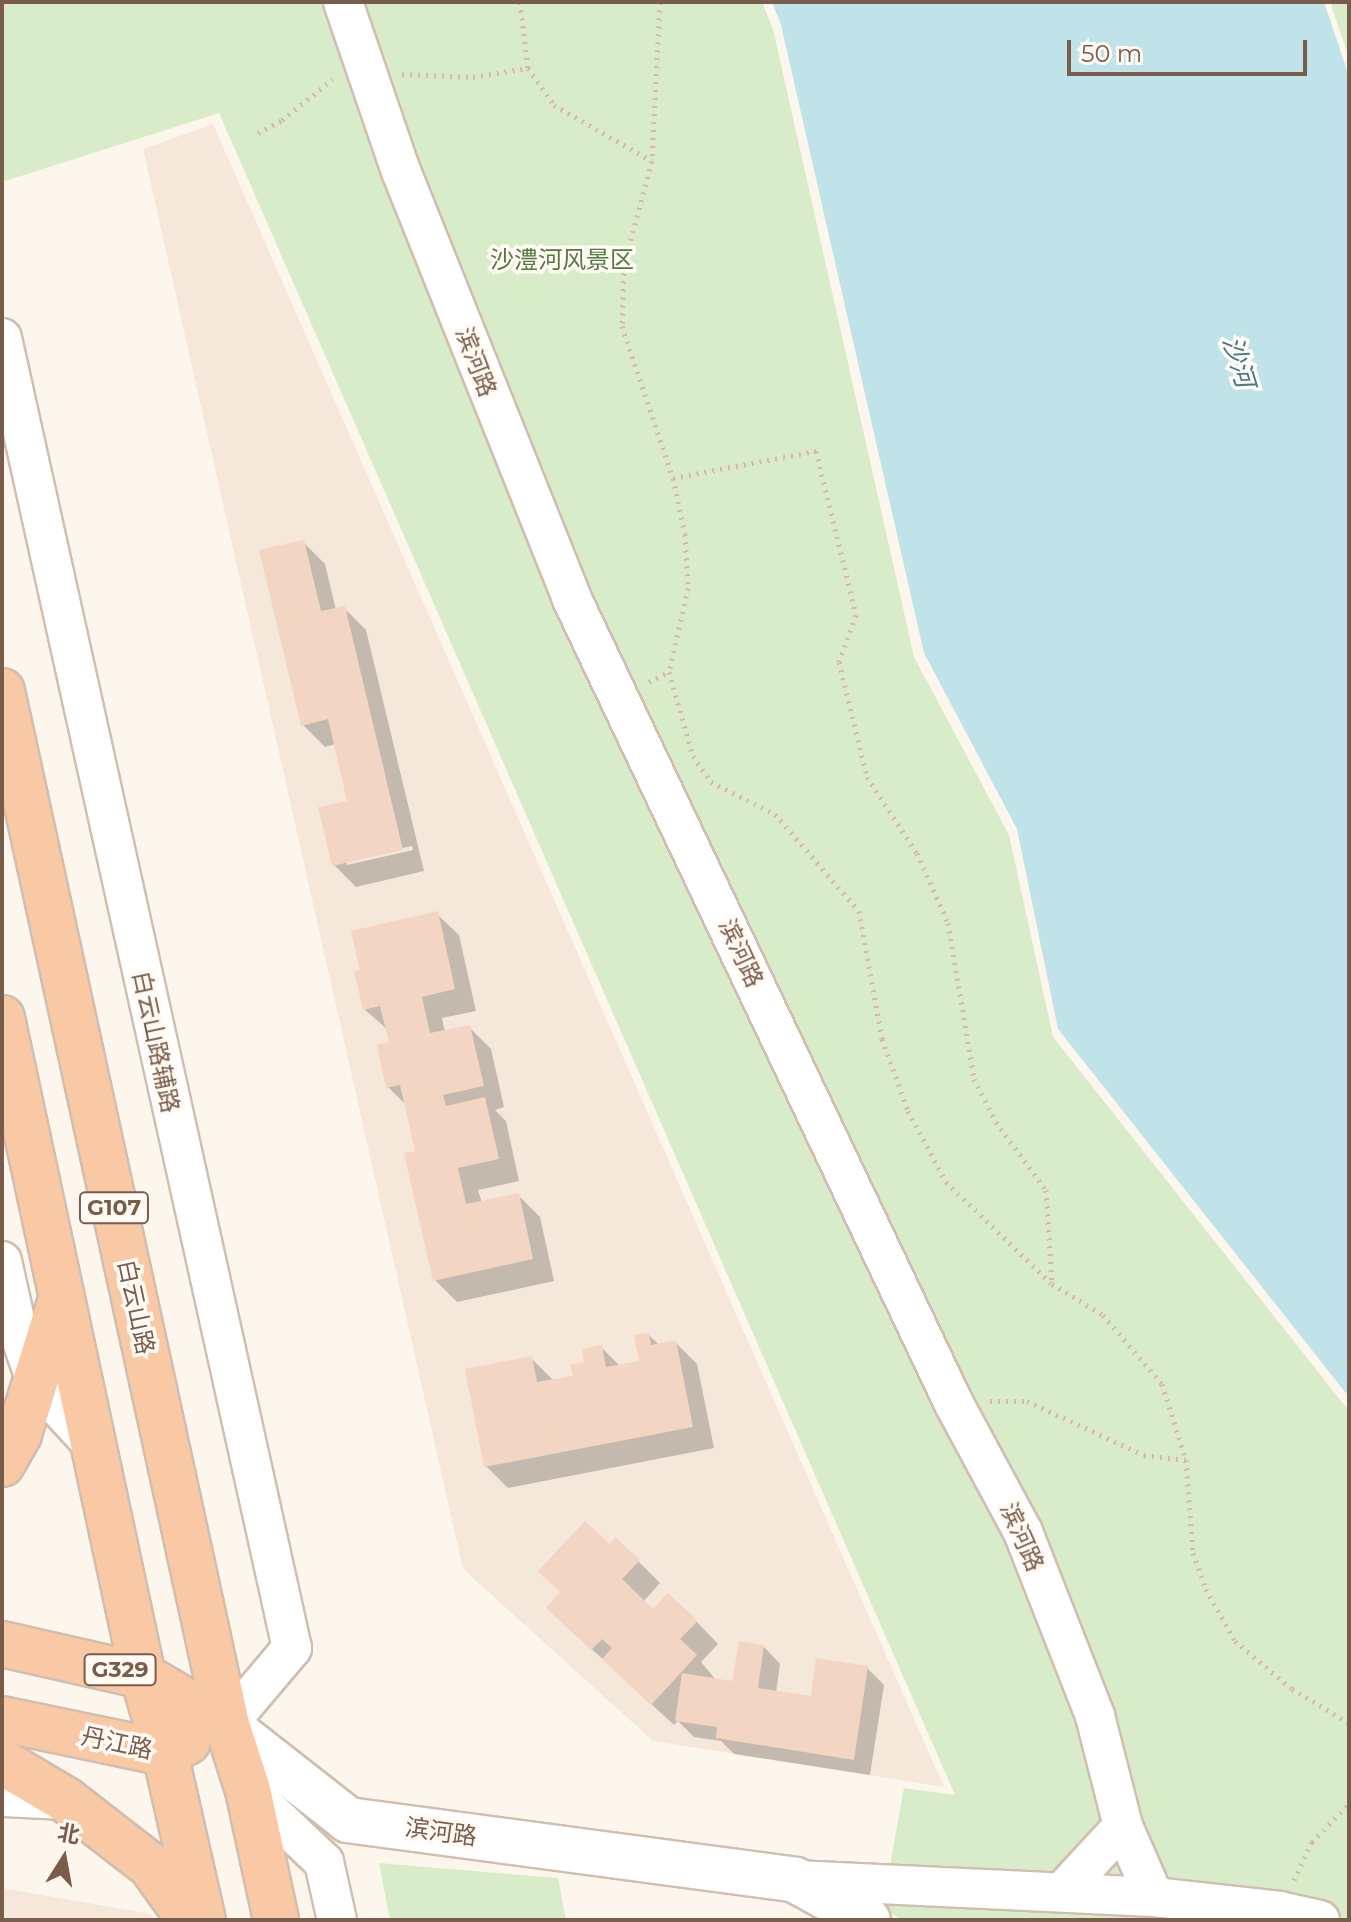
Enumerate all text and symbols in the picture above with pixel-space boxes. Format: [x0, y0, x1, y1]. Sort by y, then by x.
scale bar [1071, 24, 1311, 74]
text: 50 m [1081, 39, 1142, 68]
park label: 沙澧河风景区 [490, 246, 634, 274]
street label: 滨河路 [450, 323, 502, 401]
water label: 沙河 [1215, 333, 1261, 391]
street label: 滨河路 [713, 914, 769, 992]
street label: 白云山路辅路 [127, 969, 185, 1115]
road number: G107 [78, 1190, 150, 1226]
street label: 白云山路 [112, 1257, 160, 1357]
street label: 滨河路 [994, 1498, 1050, 1576]
road number: G329 [82, 1652, 158, 1688]
street label: 丹江路 [79, 1721, 155, 1765]
street label: 滨河路 [403, 1813, 479, 1851]
north arrow [24, 1818, 104, 1898]
text: 北 [55, 1819, 82, 1849]

